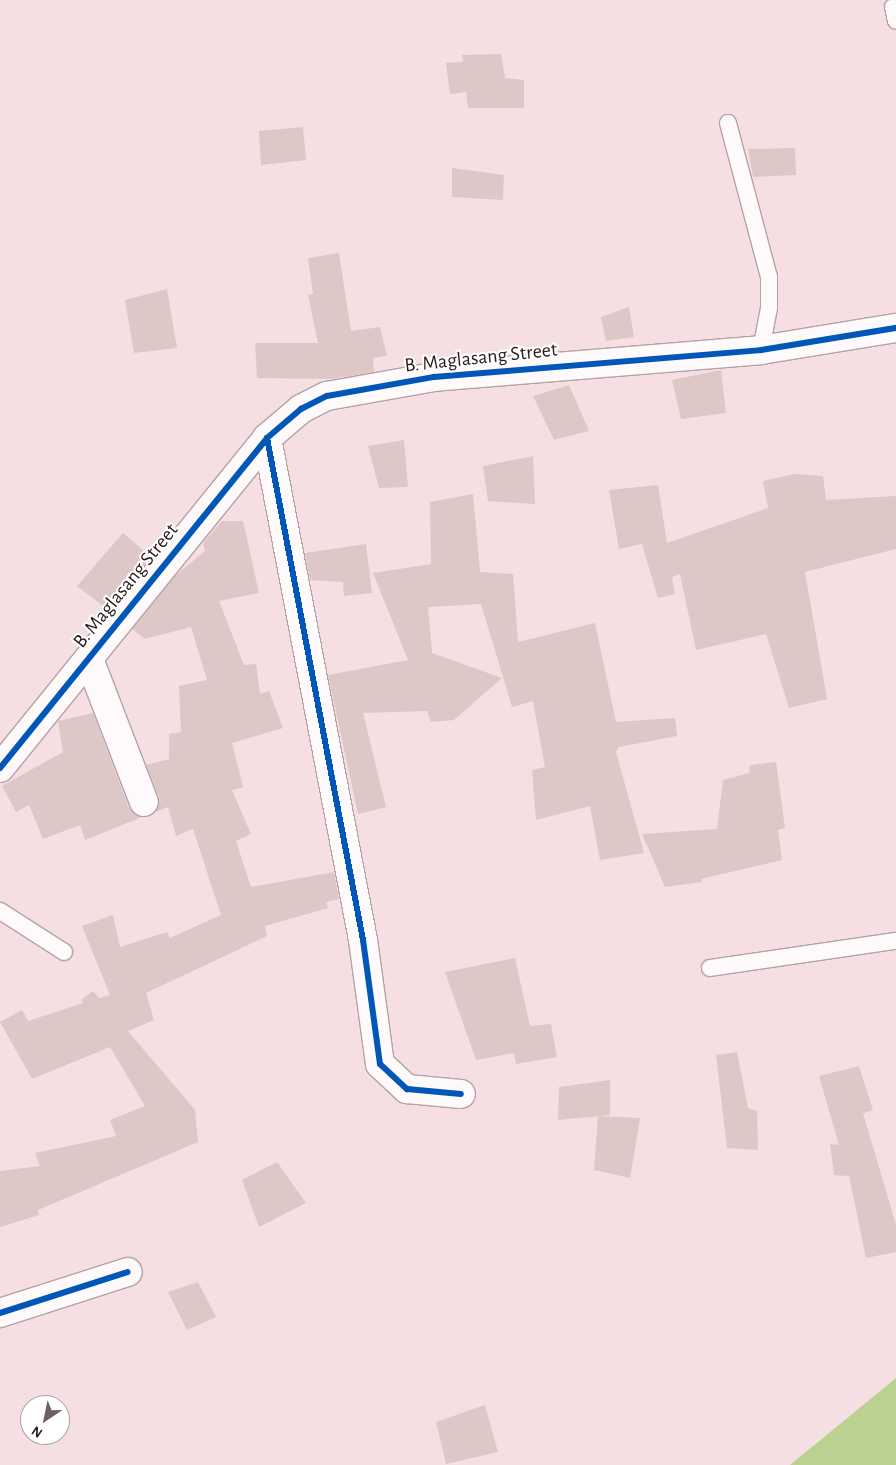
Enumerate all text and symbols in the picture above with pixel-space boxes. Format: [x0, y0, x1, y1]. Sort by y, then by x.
street label: B. Maglasang Street [403, 338, 559, 378]
street label: B. Maglasang Street [68, 519, 184, 653]
north arrow [20, 1395, 70, 1445]
text: N [29, 1423, 45, 1440]

